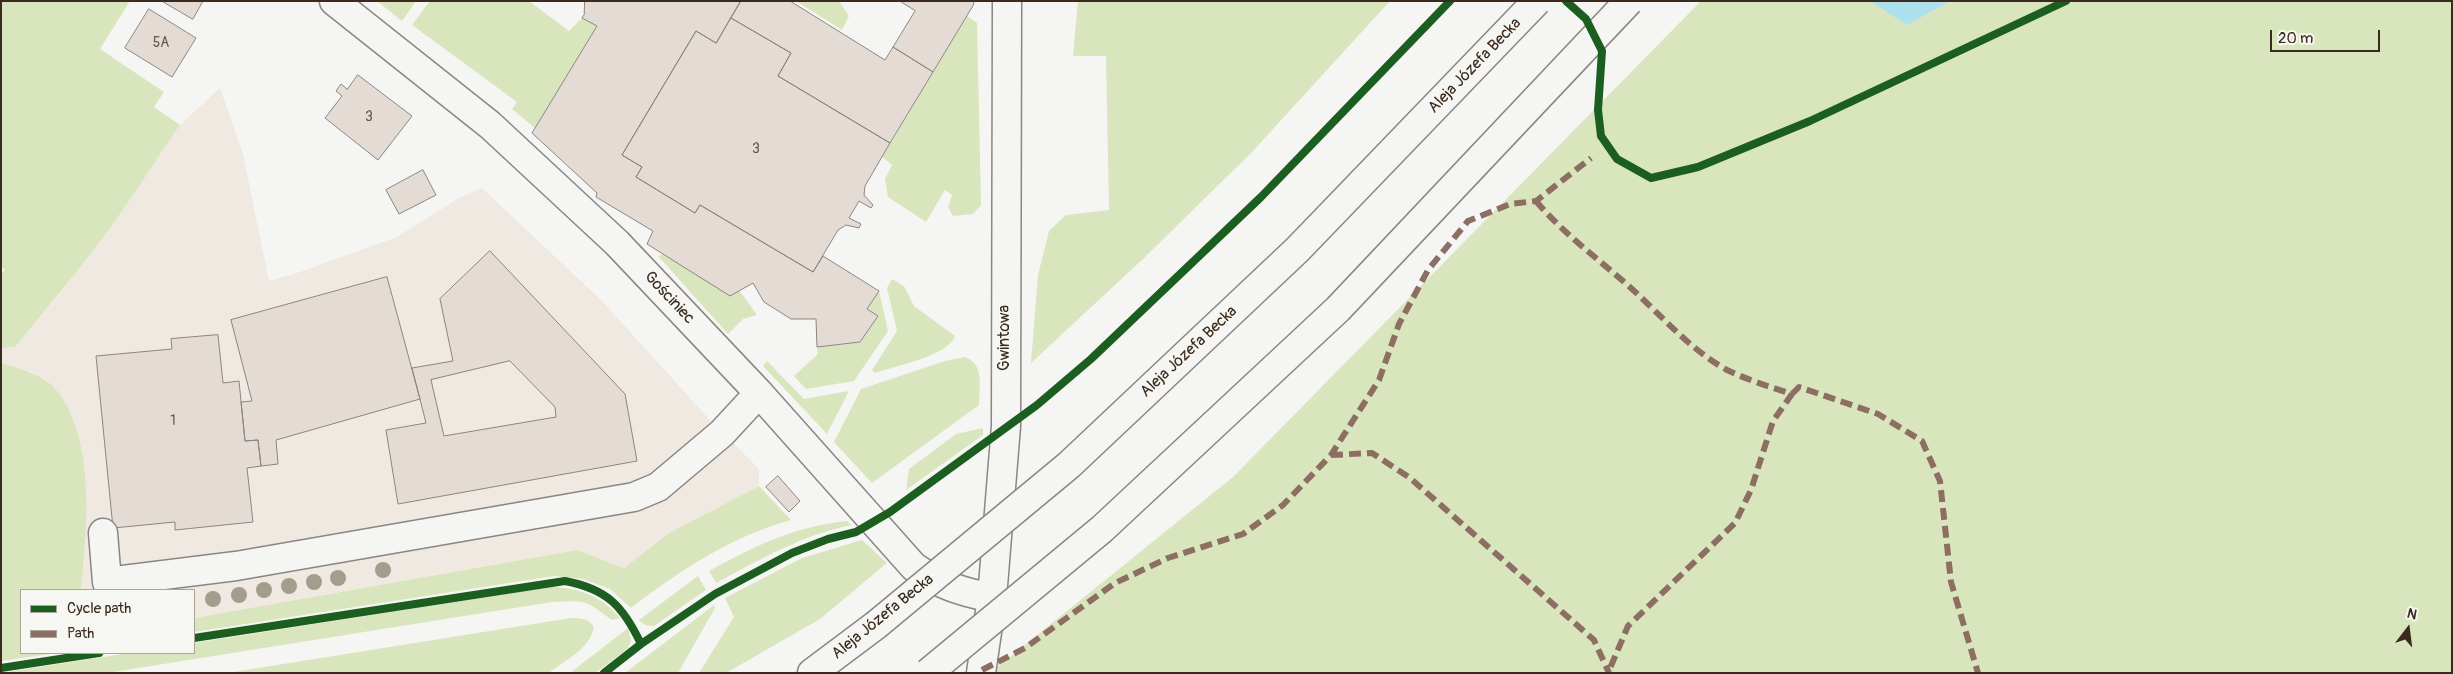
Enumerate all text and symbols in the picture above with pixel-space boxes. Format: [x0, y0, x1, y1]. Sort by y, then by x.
street label: Aleja Józefa Becka [1425, 14, 1525, 118]
scale bar [2273, 20, 2383, 52]
text: 20 m [2278, 29, 2313, 48]
house number: 5A [153, 35, 169, 51]
house number: 3 [365, 109, 373, 125]
house number: 3 [752, 141, 760, 157]
street label: Gościniec [640, 268, 698, 328]
street label: Aleja Józefa Becka [1137, 302, 1241, 402]
street label: Gwintowa [995, 305, 1015, 371]
house number: 1 [170, 413, 176, 429]
street label: Aleja Józefa Becka [828, 570, 938, 664]
legend [20, 589, 195, 654]
text: Cycle path [67, 599, 131, 618]
north arrow [2383, 604, 2433, 654]
text: N [2405, 605, 2419, 623]
text: Path [67, 624, 94, 643]

